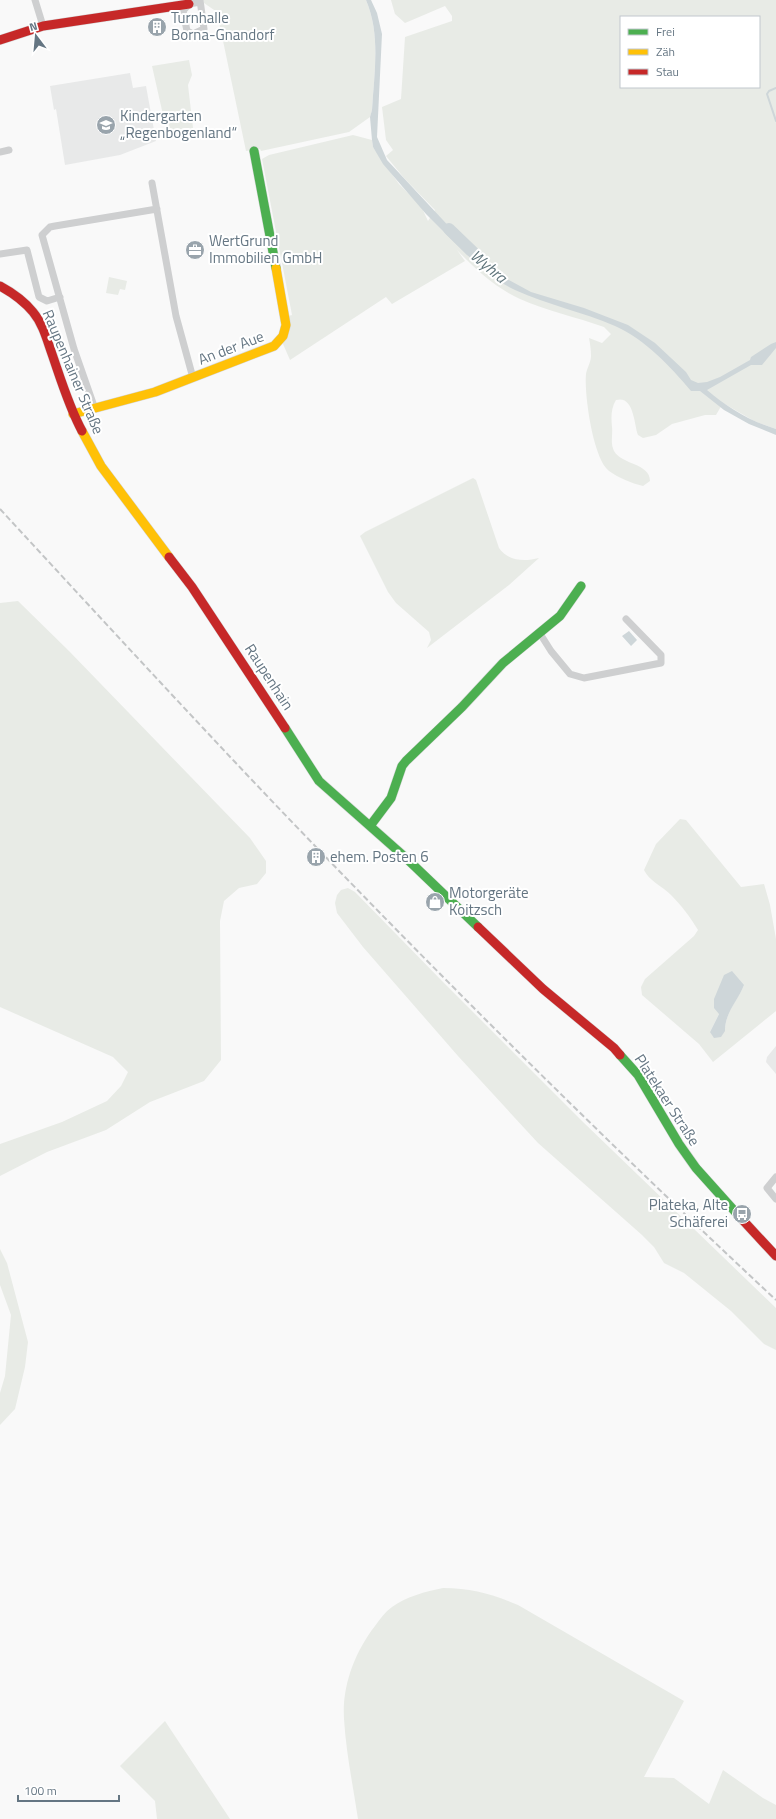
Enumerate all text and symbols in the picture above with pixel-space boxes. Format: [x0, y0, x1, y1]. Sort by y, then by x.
place label: Turnhalle Borna-Gnandorf [171, 6, 274, 46]
north arrow [16, 16, 56, 56]
building icon: Turnhalle Borna-Gnandorf [146, 16, 168, 38]
legend [620, 16, 760, 88]
text: N [27, 18, 39, 35]
text: Frei [656, 22, 675, 41]
text: Zäh [656, 42, 675, 61]
text: Stau [656, 62, 679, 81]
place label: Kindergarten „Regenbogenland“ [120, 104, 237, 144]
school or university icon: Kindergarten „Regenbogenland“ [95, 114, 117, 136]
place label: WertGrund Immobilien GmbH [209, 229, 322, 269]
office icon: WertGrund Immobilien GmbH [184, 239, 206, 261]
water label: Wyhra [465, 244, 513, 289]
street label: Raupenhainer Straße [37, 306, 110, 438]
street label: An der Aue [195, 324, 267, 371]
street label: Raupenhain [239, 639, 300, 715]
place label: ehem. Posten 6 [330, 845, 429, 868]
building icon: ehem. Posten 6 [305, 846, 327, 868]
place label: Motorgeräte Koitzsch [449, 881, 529, 921]
shop icon: Motorgeräte Koitzsch [424, 891, 446, 913]
street label: Platekaer Straße [629, 1049, 706, 1150]
place label: Plateka, Alte Schäferei [649, 1193, 728, 1233]
bus stop icon: Plateka, Alte Schäferei [731, 1203, 753, 1225]
scale bar [18, 1777, 119, 1803]
text: 100 m [24, 1781, 57, 1800]

